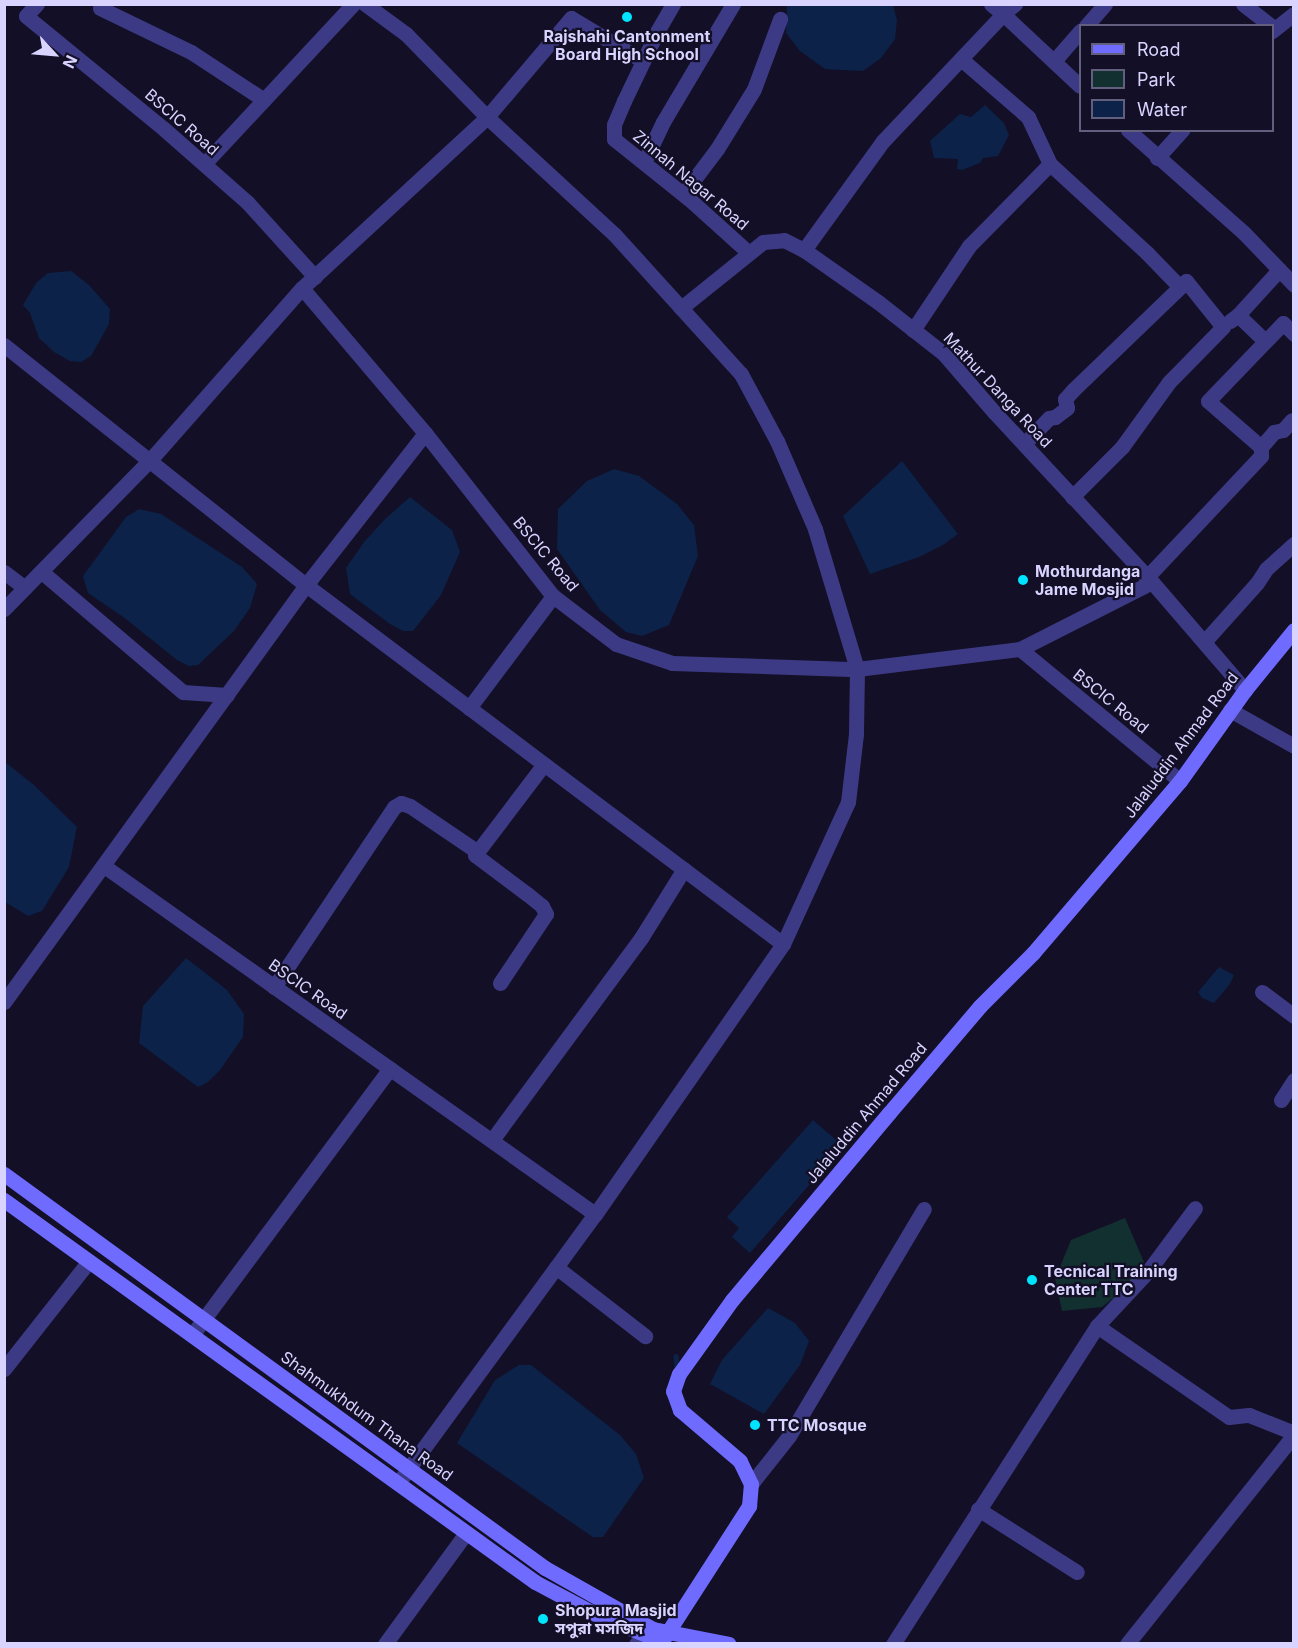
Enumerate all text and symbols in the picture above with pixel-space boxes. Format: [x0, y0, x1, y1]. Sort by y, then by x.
marker: Rajshahi Cantonment Board High School [620, 10, 634, 24]
north arrow [24, 24, 84, 84]
legend [1079, 24, 1274, 132]
place label: Rajshahi Cantonment Board High School [544, 26, 710, 64]
text: Road [1137, 39, 1180, 60]
text: N [59, 52, 82, 72]
text: Park [1137, 69, 1176, 90]
street label: BSCIC Road [141, 85, 223, 159]
text: Water [1137, 99, 1187, 120]
street label: Zinnah Nagar Road [629, 126, 753, 234]
street label: Mathur Danga Road [940, 329, 1056, 451]
street label: BSCIC Road [509, 513, 583, 595]
place label: Mothurdanga Jame Mosjid [1035, 561, 1140, 599]
marker: Mothurdanga Jame Mosjid [1016, 573, 1030, 587]
street label: BSCIC Road [1069, 665, 1153, 737]
street label: Jalaluddin Ahmad Road [1120, 668, 1242, 822]
street label: BSCIC Road [265, 955, 351, 1023]
street label: Jalaluddin Ahmad Road [801, 1039, 931, 1187]
place label: Tecnical Training Center TTC [1044, 1261, 1178, 1299]
marker: Tecnical Training Center TTC [1025, 1273, 1039, 1287]
street label: Shahmukhdum Thana Road [277, 1347, 457, 1485]
place label: TTC Mosque [767, 1415, 867, 1435]
marker: TTC Mosque [748, 1418, 762, 1432]
place label: Shopura Masjid সপুরা মসজিদ [555, 1600, 677, 1638]
marker: Shopura Masjid সপুরা মসজিদ [536, 1612, 550, 1626]

